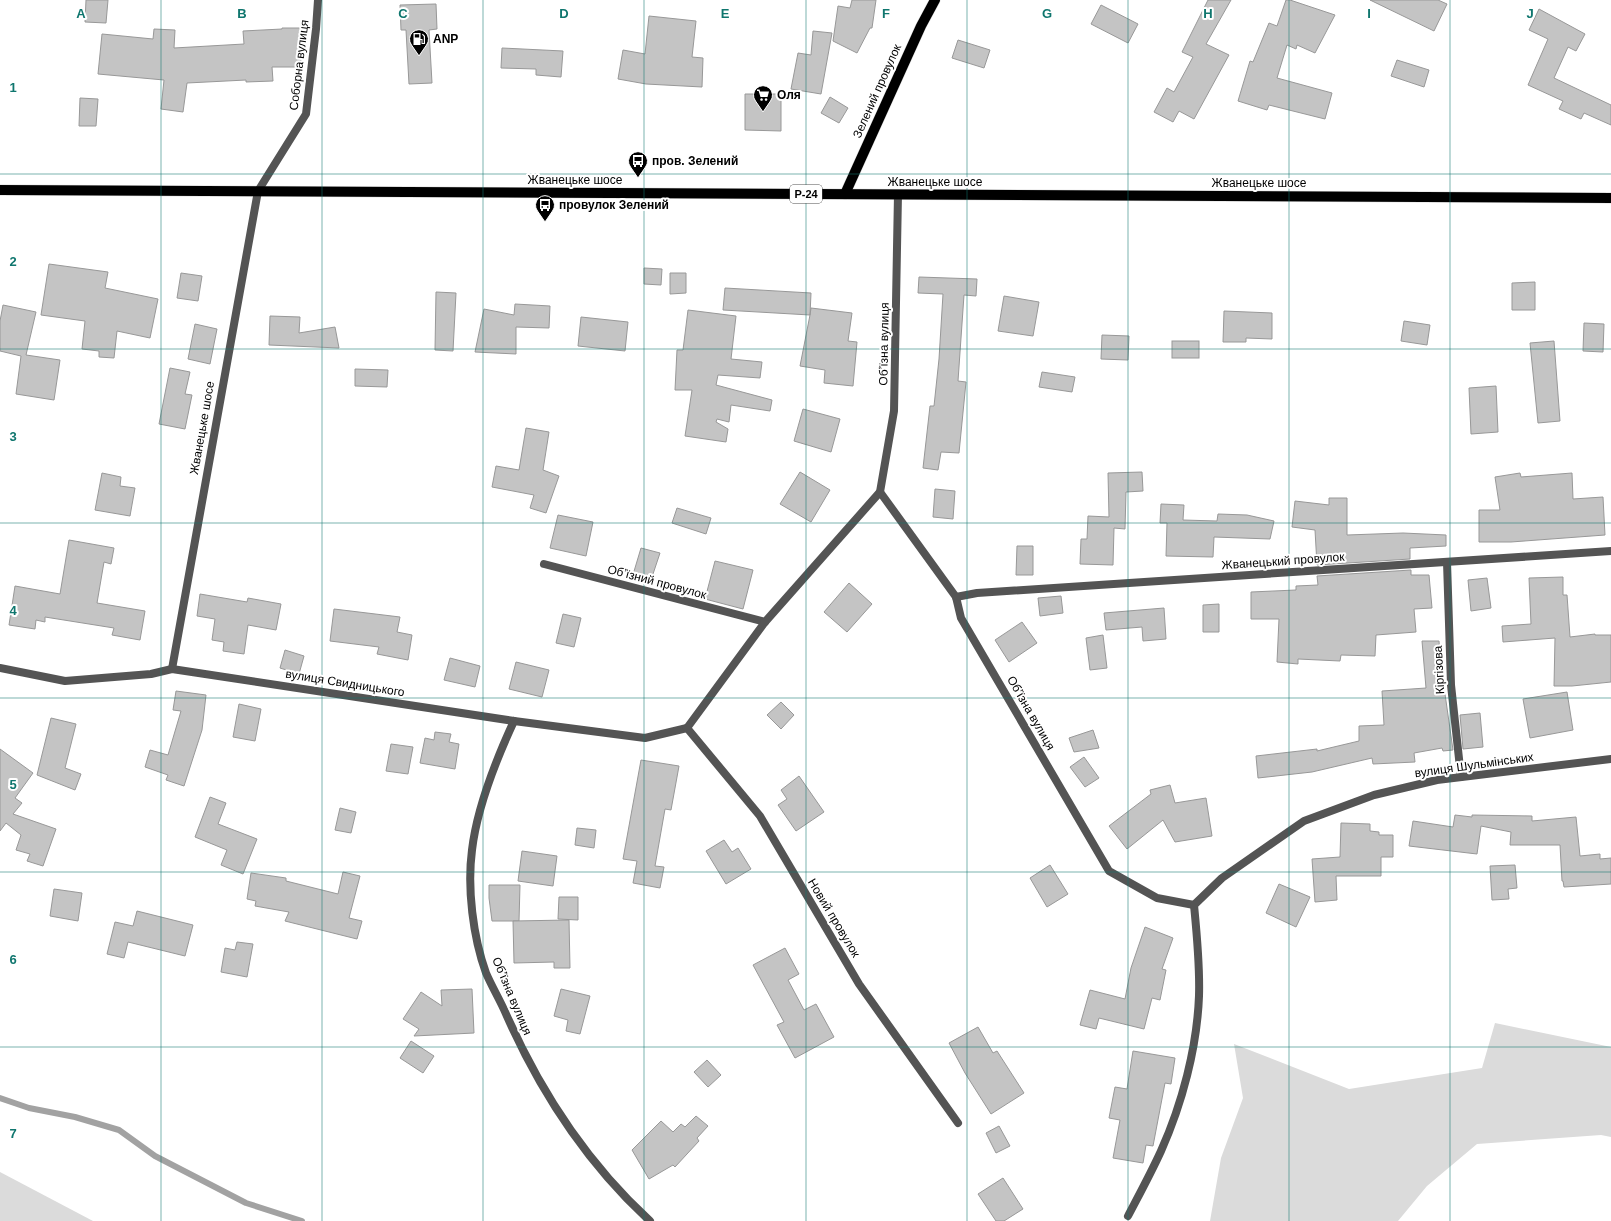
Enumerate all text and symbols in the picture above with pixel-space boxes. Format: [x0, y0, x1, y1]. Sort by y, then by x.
text: A [76, 6, 86, 21]
text: B [237, 6, 247, 21]
text: C [398, 6, 408, 21]
text: D [559, 6, 569, 21]
text: E [721, 6, 730, 21]
text: F [882, 6, 890, 21]
text: G [1042, 6, 1052, 21]
text: H [1203, 6, 1213, 21]
text: I [1367, 6, 1371, 21]
text: J [1526, 6, 1534, 21]
street label: Соборна вулиця [286, 19, 312, 111]
fuel station icon: ANP [408, 28, 430, 56]
place label: ANP [433, 32, 458, 46]
street label: Зелений провулок [850, 41, 904, 140]
text: 1 [9, 80, 17, 95]
supermarket icon: Оля [752, 84, 774, 112]
place label: Оля [777, 88, 801, 102]
bus stop icon: пров. Зелений [627, 150, 649, 178]
place label: пров. Зелений [652, 154, 738, 168]
street label: Жванецьке шосе [528, 173, 623, 187]
street label: Жванецьке шосе [888, 175, 983, 189]
street label: Жванецьке шосе [1212, 176, 1307, 190]
road number: Р-24 [790, 185, 822, 203]
bus stop icon: провулок Зелений [534, 194, 556, 222]
place label: провулок Зелений [559, 198, 669, 212]
text: 2 [9, 254, 17, 269]
street label: Обʼїзна вулиця [876, 302, 892, 386]
street label: Жванецьке шосе [187, 380, 217, 476]
text: 3 [9, 429, 17, 444]
street label: Жванецький провулок [1221, 550, 1346, 572]
street label: Обʼїзний провулок [606, 562, 709, 602]
text: 4 [9, 603, 17, 618]
street label: Кіргізова [1431, 645, 1447, 694]
street label: вулиця Свидницького [284, 667, 406, 699]
street label: Обʼїзна вулиця [1004, 673, 1058, 753]
street label: вулиця Шульмінських [1414, 750, 1534, 780]
text: 5 [9, 777, 17, 792]
street label: Новий провулок [805, 876, 863, 960]
text: 6 [9, 952, 17, 967]
street label: Обʼїзна вулиця [489, 955, 535, 1037]
text: 7 [9, 1126, 17, 1141]

